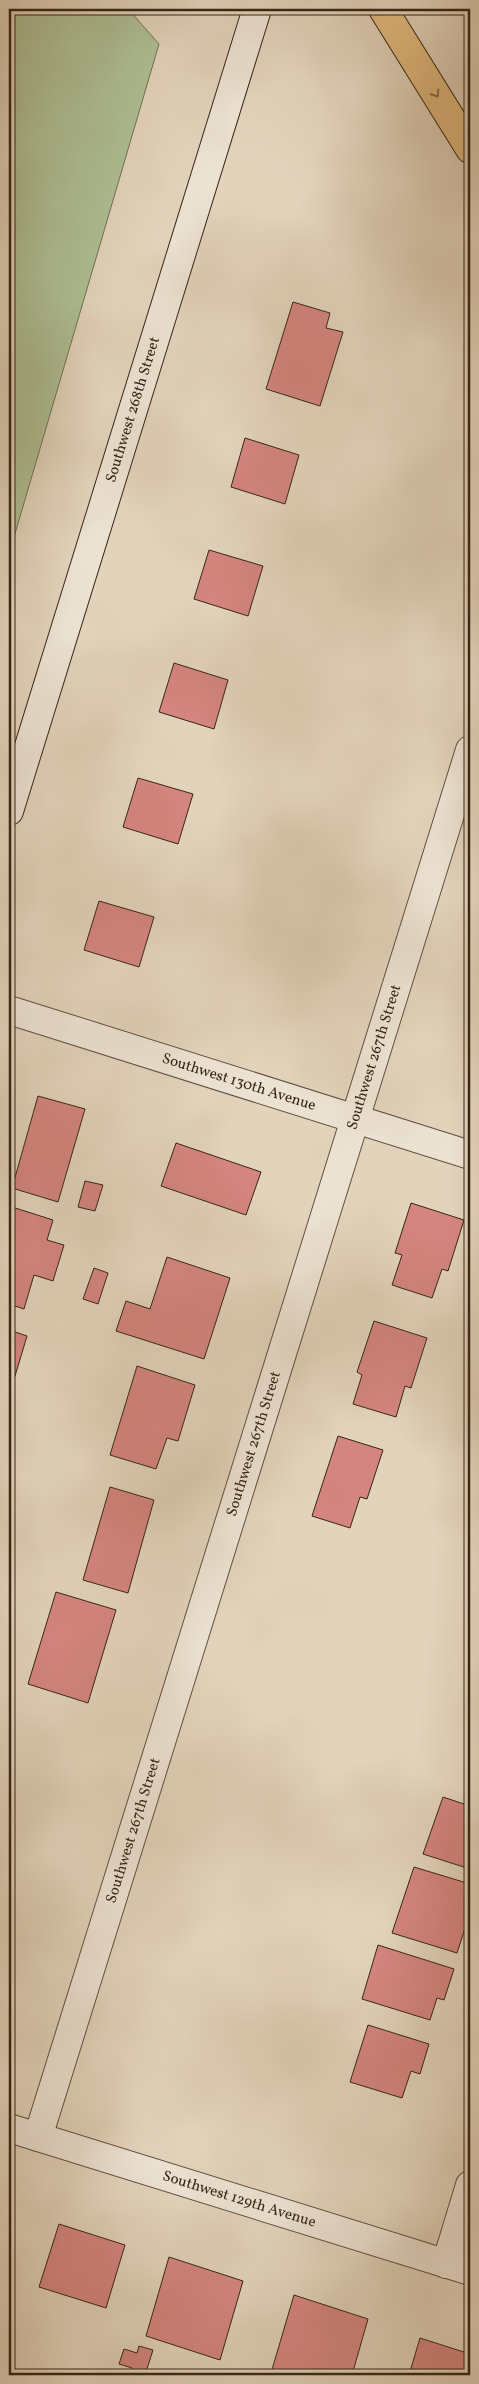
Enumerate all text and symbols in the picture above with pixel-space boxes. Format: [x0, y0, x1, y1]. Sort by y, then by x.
one-way arrow [430, 88, 439, 97]
street label: Southwest 268th Street [101, 334, 165, 485]
street label: Southwest 267th Street [342, 982, 407, 1132]
street label: Southwest 130th Avenue [159, 1048, 318, 1116]
street label: Southwest 267th Street [221, 1369, 286, 1519]
street label: Southwest 267th Street [101, 1755, 166, 1906]
street label: Southwest 129th Avenue [160, 2166, 318, 2233]

